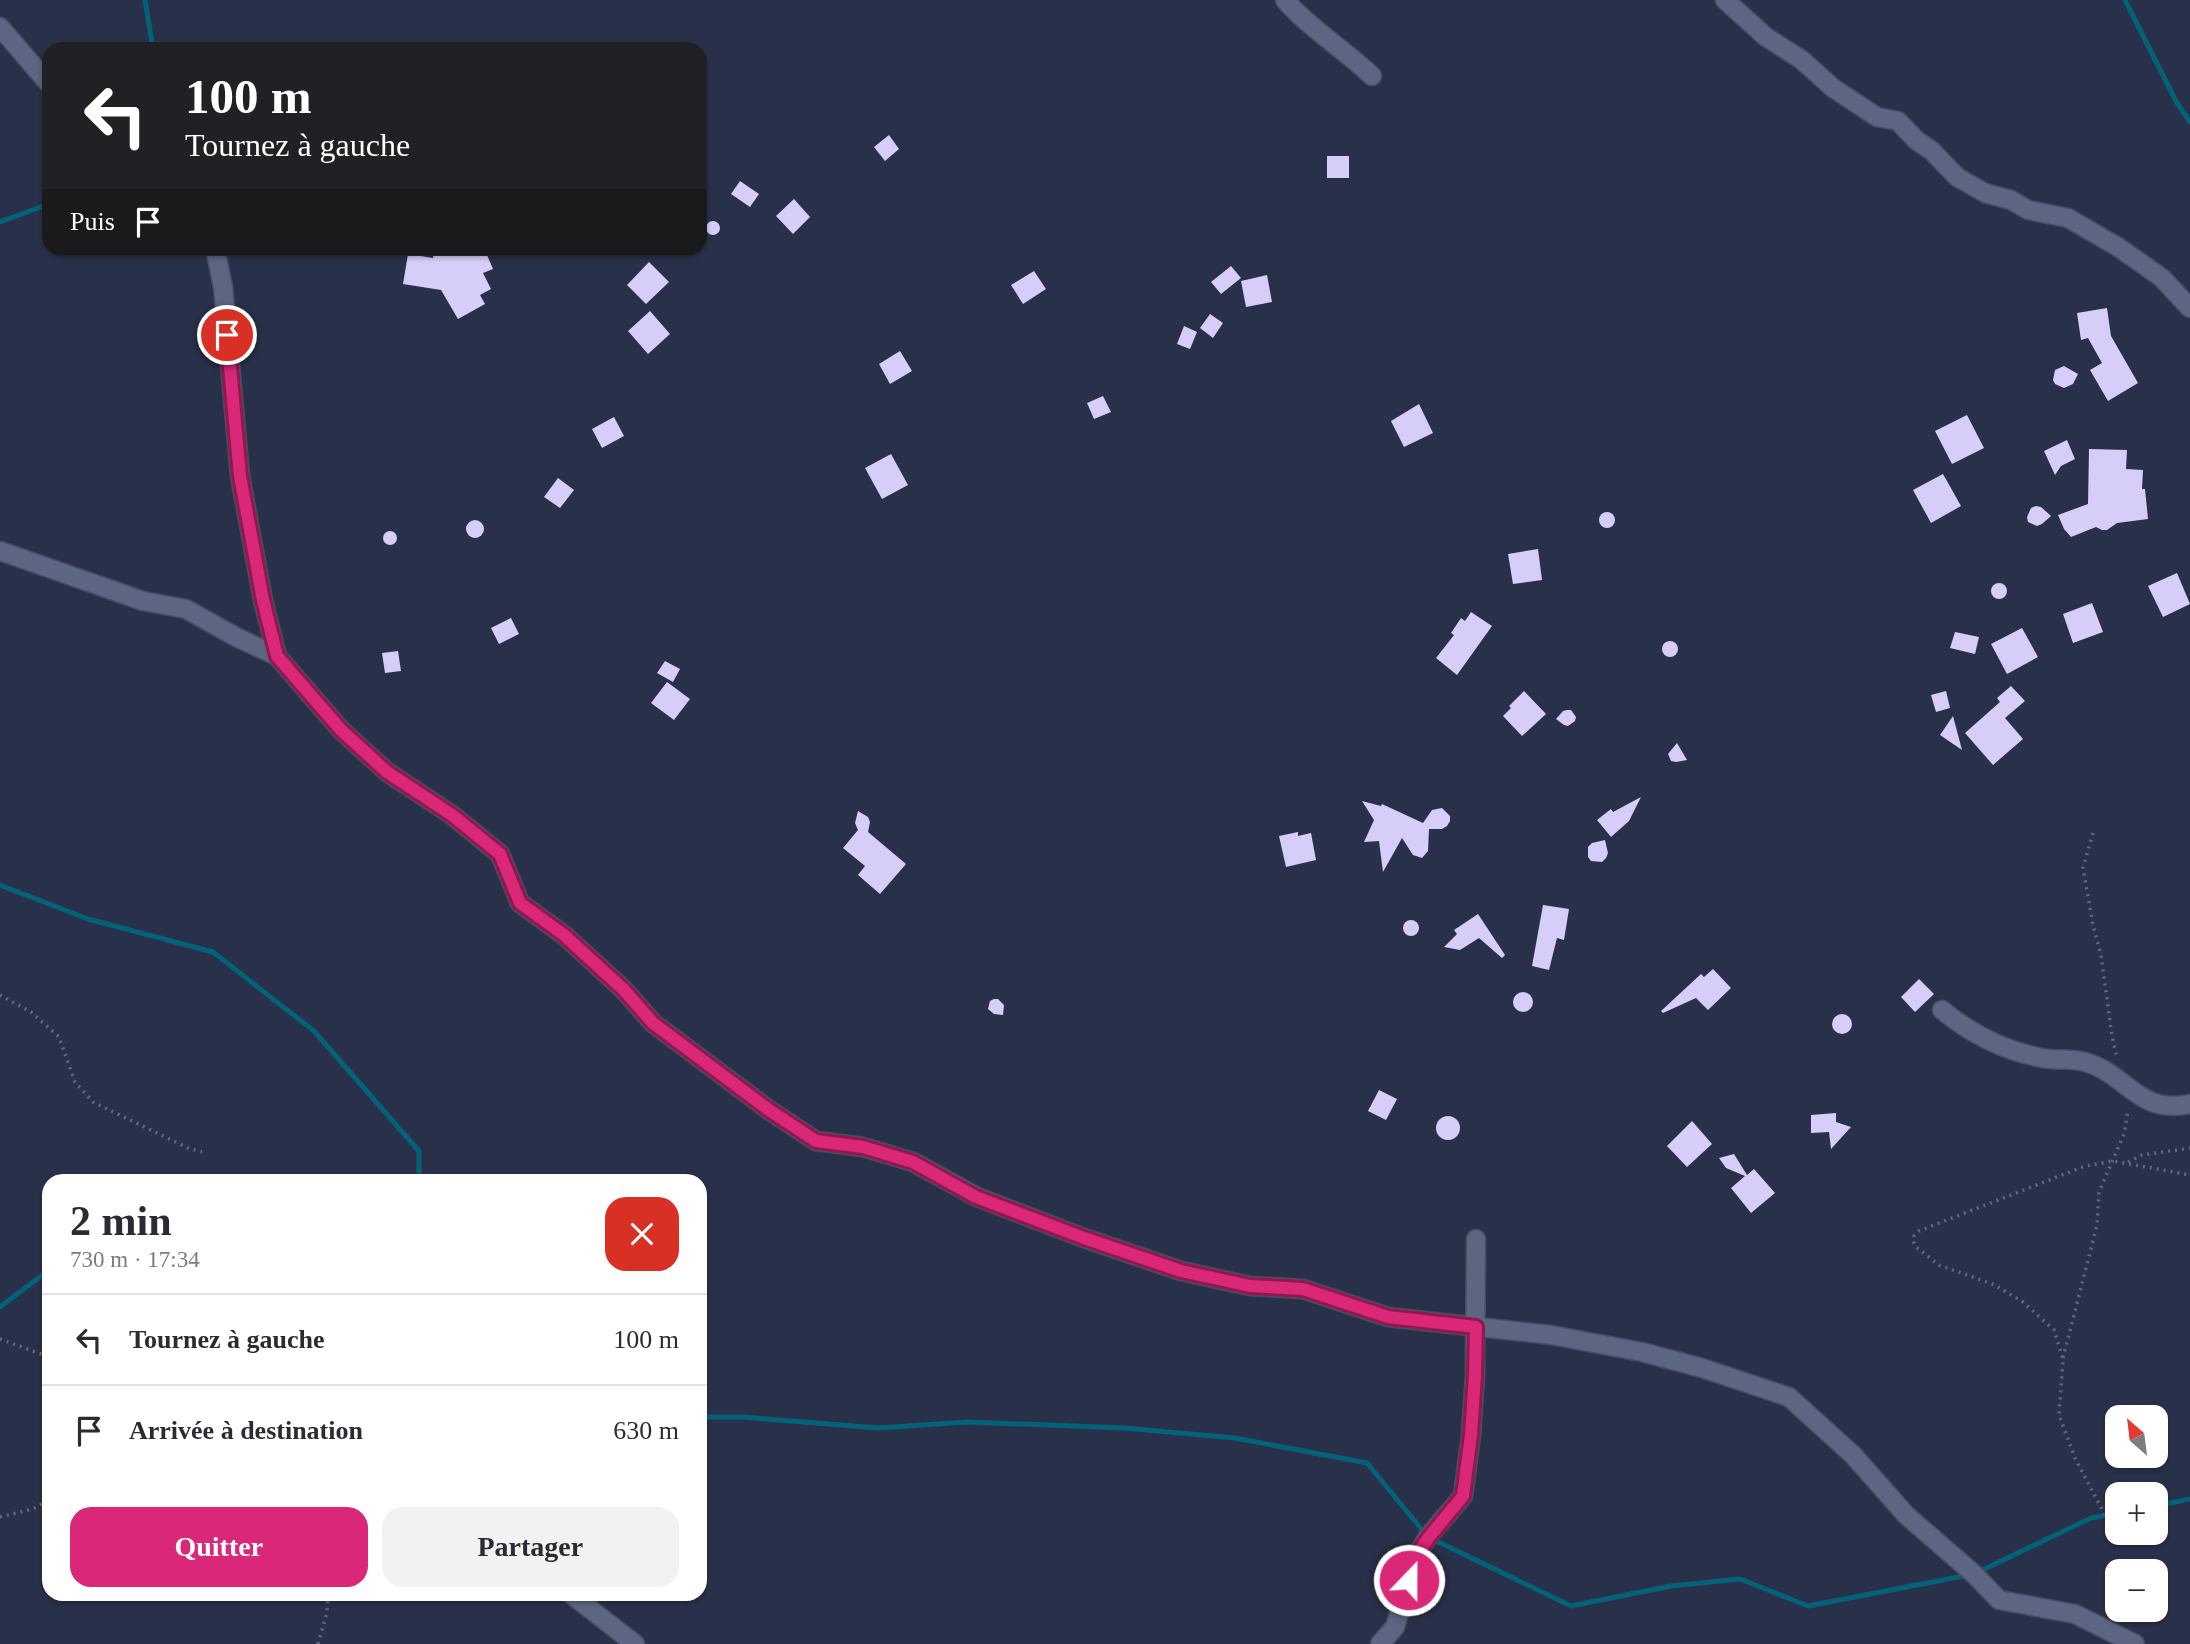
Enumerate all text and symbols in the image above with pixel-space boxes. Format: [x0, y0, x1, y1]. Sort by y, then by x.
text: 100 m [185, 69, 312, 124]
icon: left [70, 70, 161, 161]
text: Tournez à gauche [185, 127, 410, 163]
icon: arrive [129, 203, 167, 241]
text: Puis [70, 207, 115, 236]
pin [197, 305, 257, 365]
icon: arrive [208, 316, 246, 354]
button: close [605, 1197, 679, 1271]
text: 2 min [70, 1198, 172, 1244]
text: 730 m · 17:34 [70, 1247, 200, 1272]
icon: left [70, 1321, 108, 1359]
text: Tournez à gauche [129, 1325, 325, 1354]
text: 100 m [613, 1325, 679, 1354]
north arrow [2105, 1405, 2168, 1468]
map controls [2105, 1405, 2168, 1622]
icon: arrive [70, 1412, 108, 1450]
text: Arrivée à destination [129, 1416, 363, 1445]
text: 630 m [613, 1416, 679, 1445]
button: + [2105, 1482, 2168, 1545]
button: Quitter [70, 1507, 368, 1587]
button: Partager [382, 1507, 679, 1587]
position arrow [1372, 1543, 1446, 1617]
button: − [2105, 1559, 2168, 1622]

